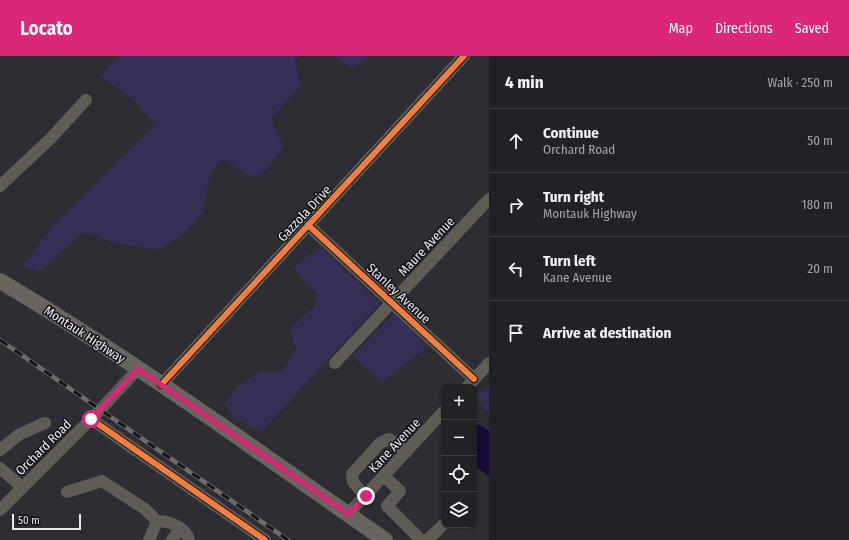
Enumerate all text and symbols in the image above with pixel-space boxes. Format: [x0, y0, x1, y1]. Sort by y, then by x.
text: Locato [20, 17, 73, 40]
text: Map [669, 20, 693, 37]
text: Directions [715, 20, 773, 37]
text: Saved [795, 20, 829, 37]
text: 4 min [505, 72, 544, 93]
text: Walk · 250 m [768, 75, 833, 90]
text: Continue [543, 124, 599, 142]
icon: ahead [505, 130, 527, 152]
text: 50 m [807, 133, 833, 148]
text: Orchard Road [543, 142, 615, 157]
street label: Gazzola Drive [275, 182, 334, 244]
text: Turn right [543, 188, 604, 206]
icon: right [505, 194, 527, 216]
text: 180 m [802, 197, 833, 212]
text: Montauk Highway [543, 206, 637, 221]
street label: Maure Avenue [395, 214, 457, 279]
text: Turn left [543, 252, 596, 270]
icon: left [505, 258, 527, 280]
street label: Stanley Avenue [364, 260, 434, 327]
text: 20 m [807, 261, 833, 276]
text: Kane Avenue [543, 270, 612, 285]
street label: Montauk Highway [41, 303, 128, 366]
icon: arrive [505, 322, 527, 344]
text: Arrive at destination [543, 324, 671, 342]
map controls [441, 384, 477, 528]
button: + [441, 384, 477, 420]
route start [82, 410, 100, 428]
street label: Kane Avenue [366, 415, 423, 476]
street label: Orchard Road [12, 416, 74, 478]
button: − [441, 420, 477, 456]
button: locate [441, 456, 477, 492]
route end [357, 487, 375, 505]
button: layers [441, 492, 477, 528]
scale bar [12, 512, 81, 531]
text: 50 m [18, 514, 40, 527]

